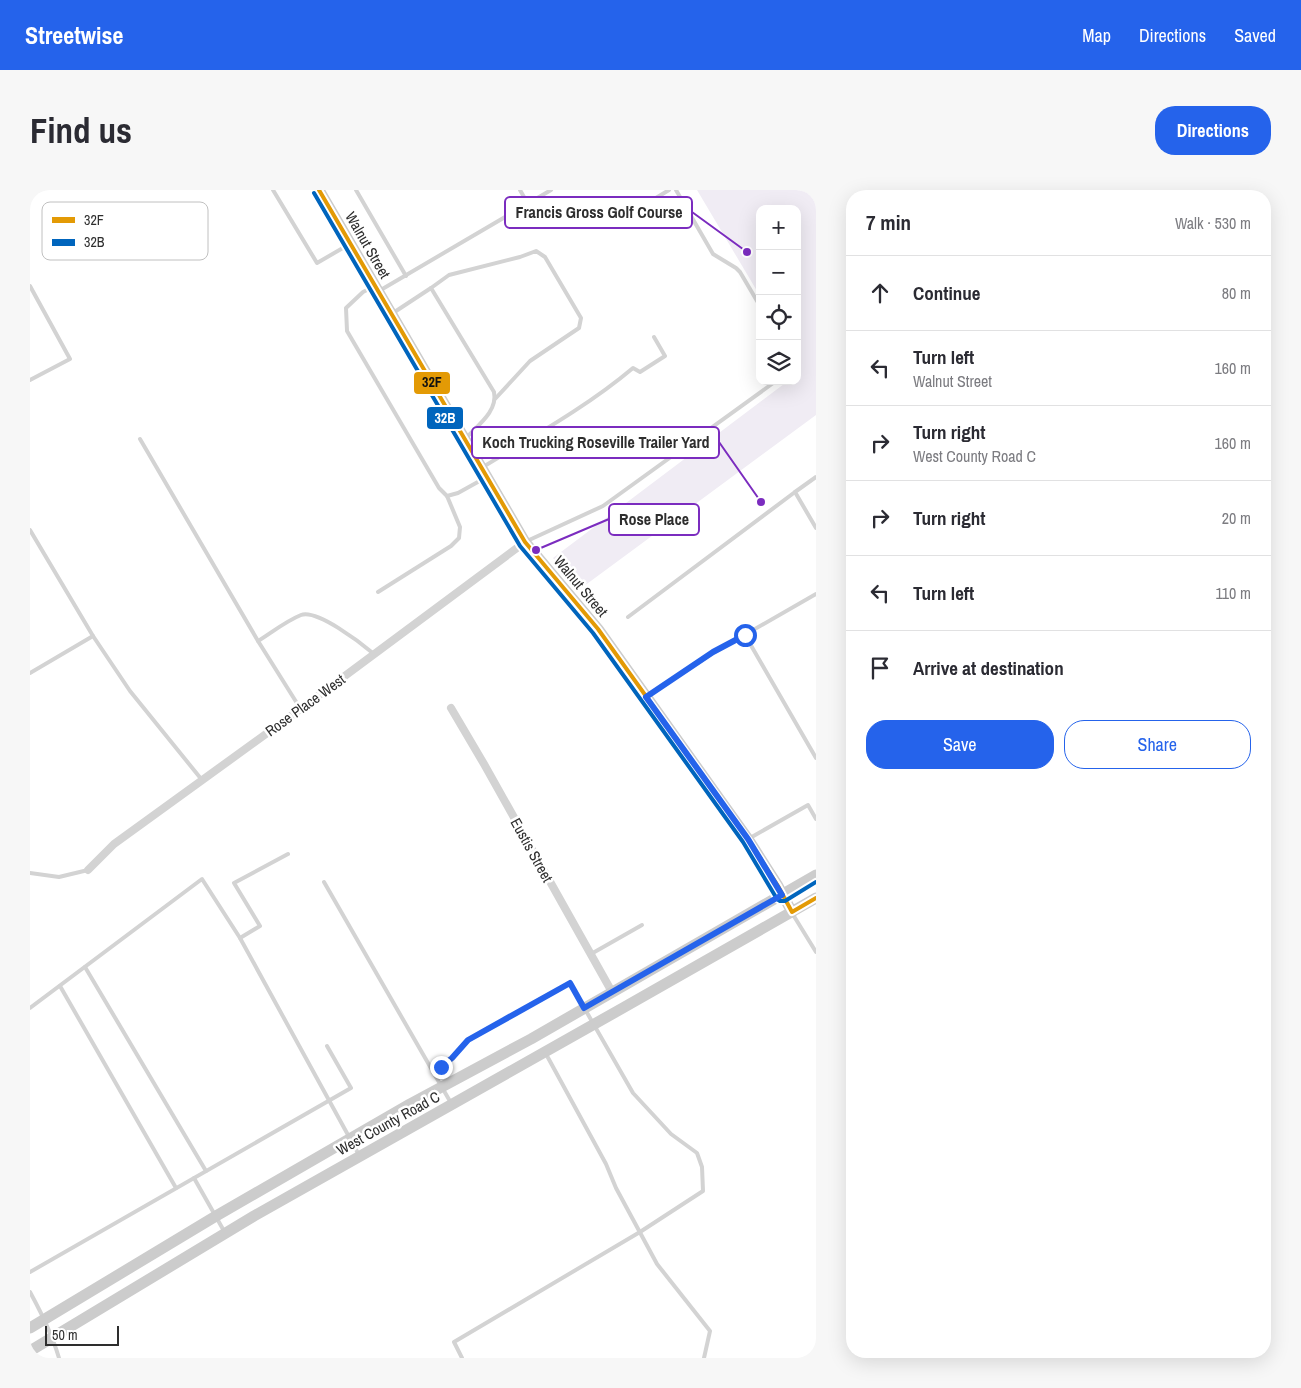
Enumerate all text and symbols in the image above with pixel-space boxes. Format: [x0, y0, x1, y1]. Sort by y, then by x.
text: Streetwise [25, 19, 123, 51]
text: Map [1082, 23, 1111, 48]
text: Directions [1139, 23, 1206, 48]
text: Saved [1234, 23, 1276, 48]
button: Directions [1155, 106, 1271, 155]
text: Find us [30, 107, 132, 154]
callout: Francis Gross Golf Course [505, 197, 692, 228]
text: Francis Gross Golf Course [516, 201, 682, 223]
legend [42, 202, 208, 260]
map controls [756, 205, 801, 385]
button: + [756, 205, 801, 250]
street label: Walnut Street [340, 208, 396, 283]
text: 7 min [866, 208, 911, 237]
text: 32F [84, 211, 104, 229]
text: Walk · 530 m [1175, 212, 1251, 234]
text: 32B [84, 233, 105, 251]
button: − [756, 250, 801, 295]
icon: ahead [866, 279, 894, 307]
text: Continue [913, 280, 981, 306]
text: 80 m [1222, 282, 1251, 304]
button: locate [756, 295, 801, 340]
button: layers [756, 340, 801, 385]
text: Turn left [913, 344, 974, 370]
icon: left [866, 354, 894, 382]
text: 160 m [1215, 357, 1251, 379]
text: Walnut Street [913, 370, 992, 392]
line badge: 32F [413, 371, 451, 395]
text: 32F [422, 373, 442, 391]
line badge: 32B [426, 406, 464, 430]
text: 32B [434, 409, 456, 427]
text: Turn right [913, 419, 985, 445]
callout: Koch Trucking Roseville Trailer Yard [472, 427, 719, 458]
icon: right [866, 429, 894, 457]
text: Koch Trucking Roseville Trailer Yard [482, 431, 710, 453]
text: 160 m [1215, 432, 1251, 454]
text: West County Road C [913, 445, 1036, 467]
callout: Rose Place [609, 504, 699, 535]
icon: right [866, 504, 894, 532]
text: Turn right [913, 505, 985, 531]
text: 20 m [1222, 507, 1251, 529]
text: Rose Place [619, 508, 689, 530]
street label: Walnut Street [549, 551, 613, 622]
icon: left [866, 579, 894, 607]
text: Turn left [913, 580, 974, 606]
text: 110 m [1215, 582, 1251, 604]
route start [734, 624, 757, 647]
icon: arrive [866, 654, 894, 682]
text: Arrive at destination [913, 655, 1064, 681]
street label: Rose Place West [261, 669, 350, 741]
button: Save [866, 720, 1054, 769]
button: Share [1064, 720, 1251, 769]
street label: Eustis Street [506, 814, 559, 886]
route end [430, 1056, 453, 1079]
street label: West County Road C [332, 1086, 444, 1160]
scale bar [45, 1323, 119, 1346]
text: 50 m [52, 1326, 78, 1344]

